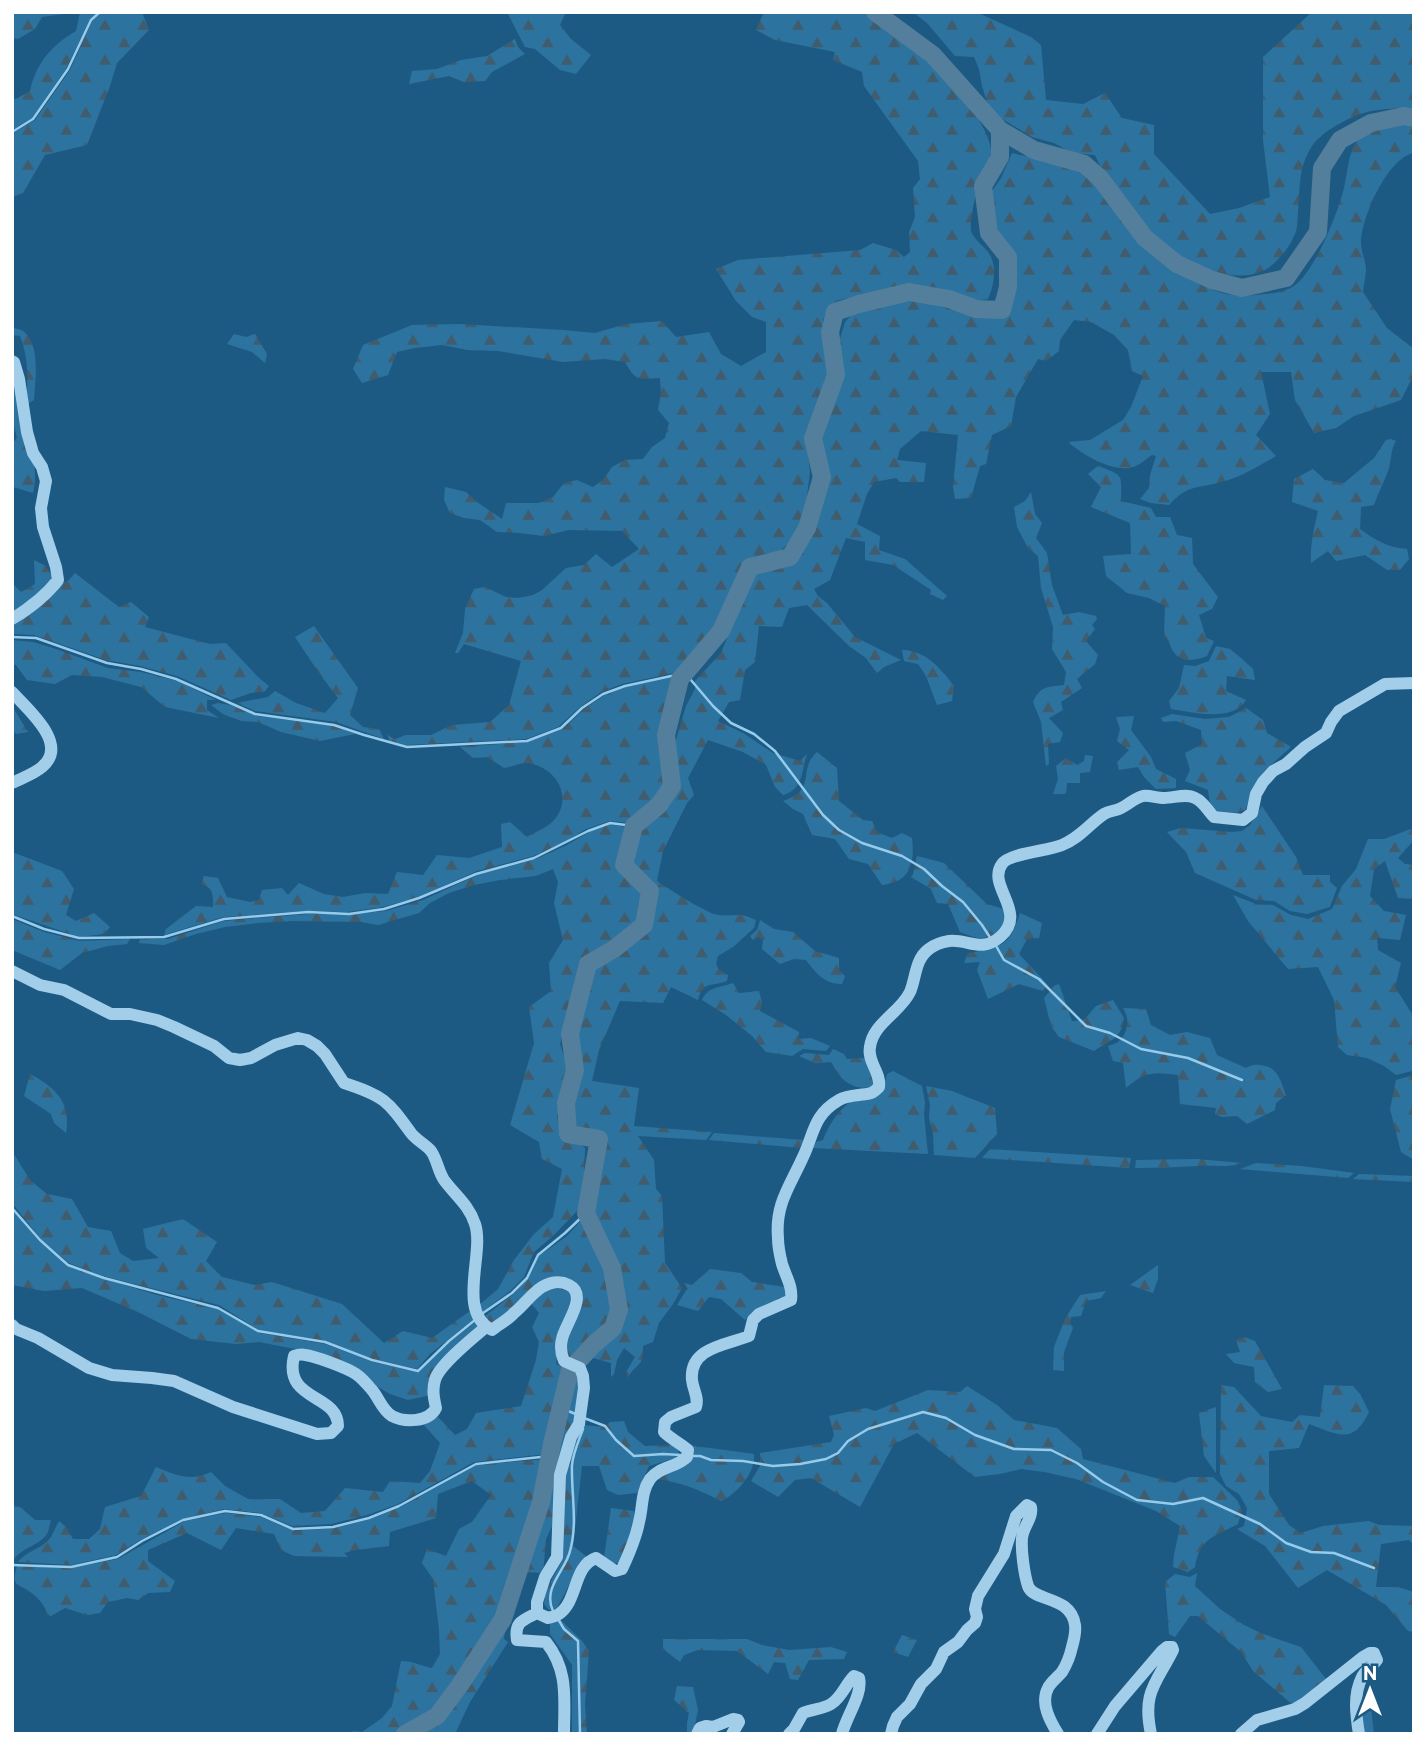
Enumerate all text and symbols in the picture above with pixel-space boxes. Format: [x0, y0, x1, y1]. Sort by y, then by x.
north arrow [1335, 1655, 1405, 1725]
text: N [1363, 1661, 1377, 1684]

